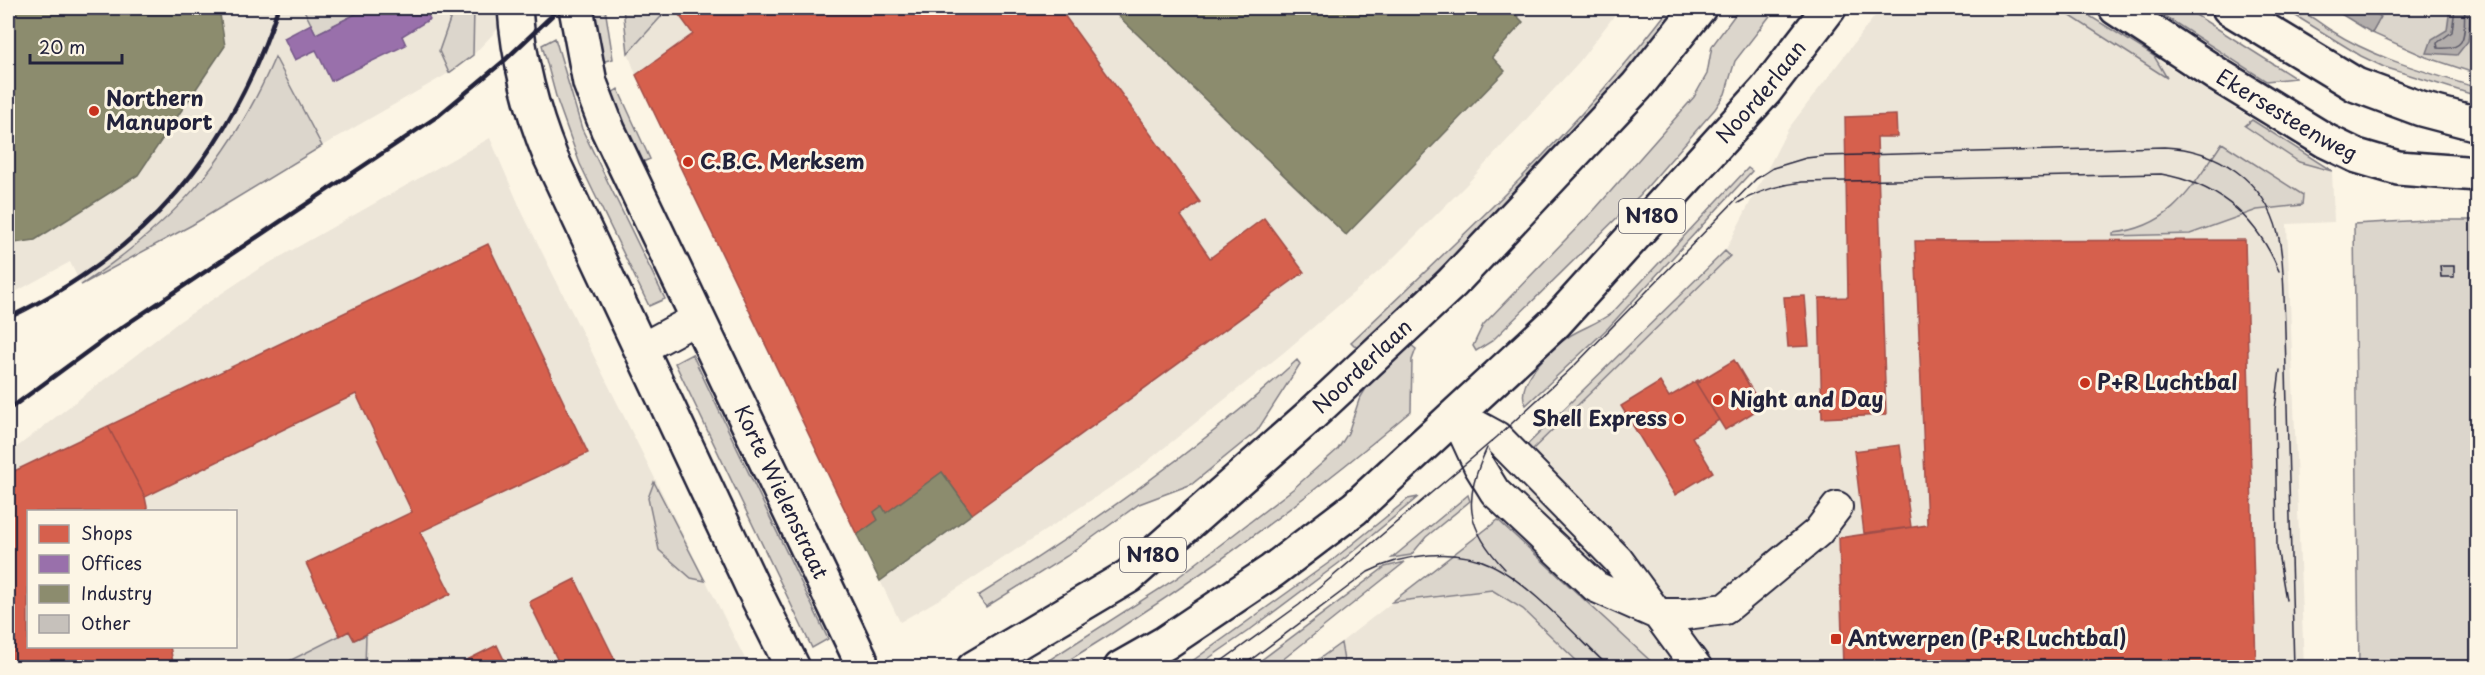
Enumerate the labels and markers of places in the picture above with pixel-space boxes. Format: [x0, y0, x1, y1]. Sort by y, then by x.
place label: Northern Manuport [106, 81, 213, 137]
marker: Northern Manuport [87, 104, 101, 118]
place label: C.B.C. Merksem [700, 144, 865, 176]
marker: C.B.C. Merksem [681, 155, 695, 169]
place label: P+R Luchtbal [2097, 365, 2237, 397]
marker: P+R Luchtbal [2078, 376, 2092, 390]
place label: Night and Day [1730, 382, 1883, 414]
marker: Night and Day [1711, 393, 1725, 407]
place label: Shell Express [1532, 401, 1667, 433]
marker: Shell Express [1672, 412, 1686, 426]
place label: Antwerpen (P+R Luchtbal) [1848, 621, 2127, 653]
marker: Antwerpen (P+R Luchtbal) [1829, 632, 1843, 646]

